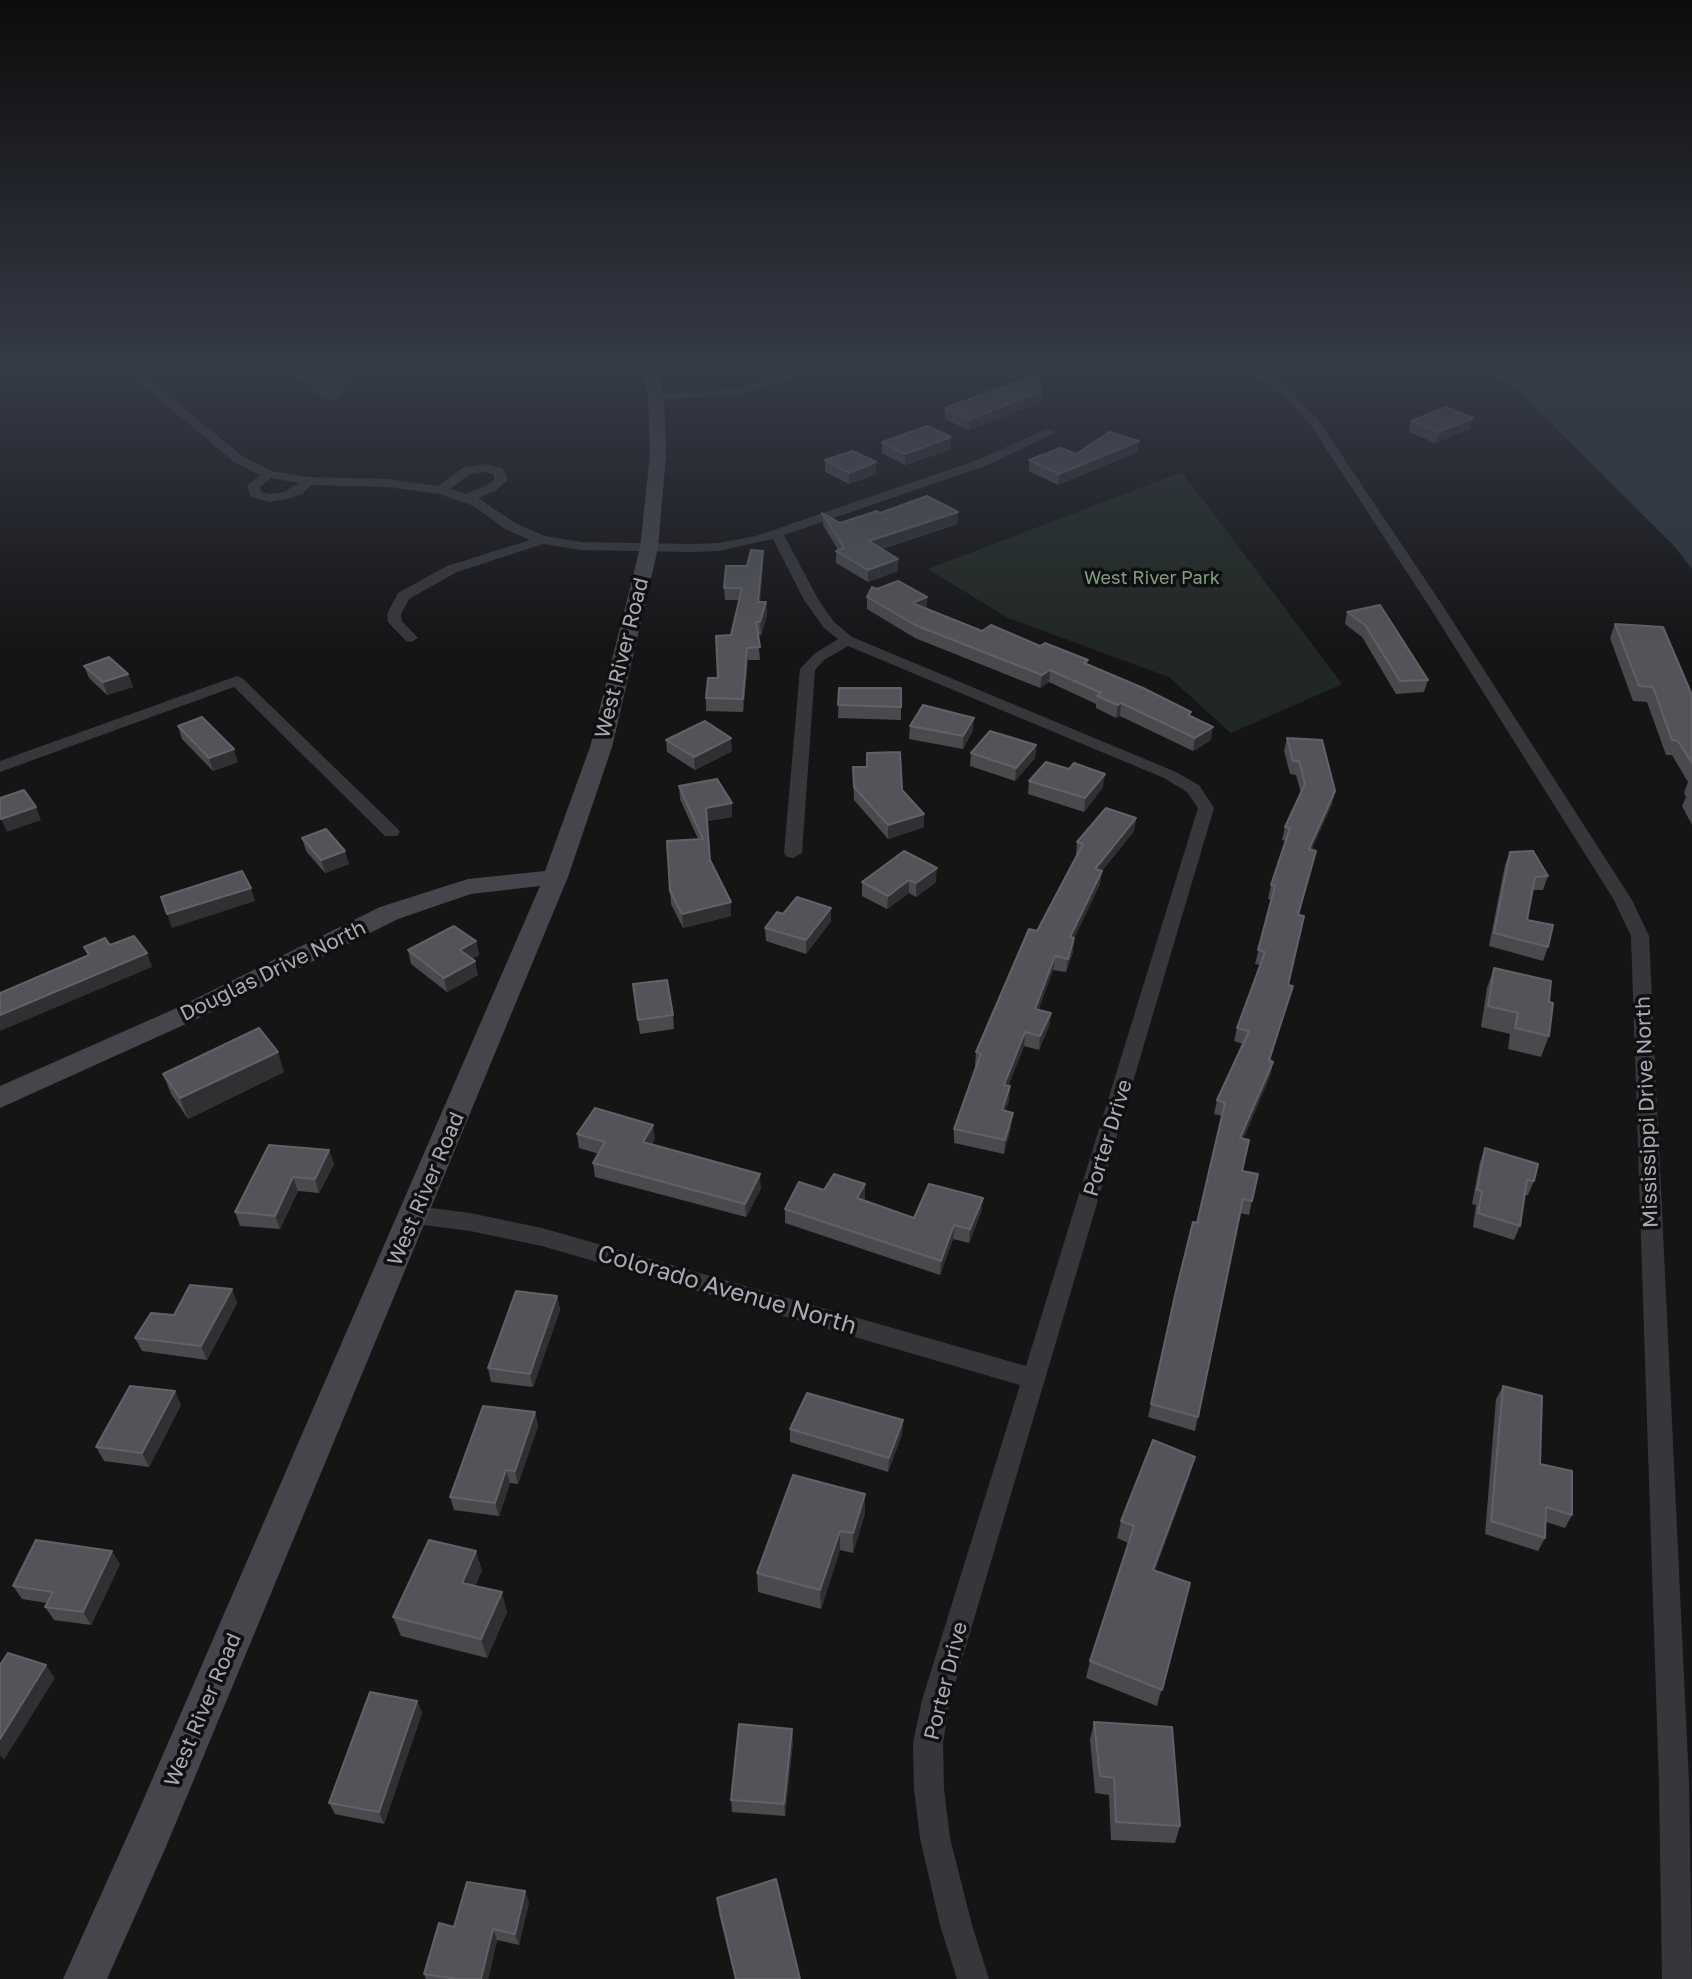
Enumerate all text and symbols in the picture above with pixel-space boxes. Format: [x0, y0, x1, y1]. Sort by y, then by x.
park label: West River Park [1084, 567, 1220, 589]
street label: West River Road [590, 575, 654, 741]
street label: Douglas Drive North [176, 915, 370, 1027]
street label: Mississippi Drive North [1630, 996, 1664, 1228]
street label: Porter Drive [1078, 1077, 1138, 1199]
street label: West River Road [382, 1108, 470, 1270]
street label: Colorado Avenue North [594, 1239, 860, 1341]
street label: Porter Drive [919, 1619, 973, 1743]
street label: West River Road [159, 1629, 247, 1791]

